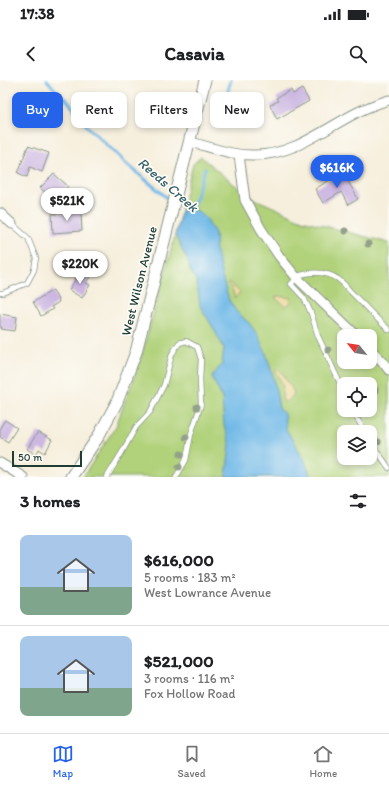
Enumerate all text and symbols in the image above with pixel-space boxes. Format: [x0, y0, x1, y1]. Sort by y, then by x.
text: 17:38 [20, 5, 54, 23]
icon: back [20, 43, 42, 65]
text: Casavia [164, 43, 225, 65]
icon: search [347, 43, 369, 65]
chip: Buy [12, 92, 63, 128]
chip: Rent [71, 92, 127, 128]
chip: Filters [135, 92, 202, 128]
chip: New [210, 92, 264, 128]
water label: Reeds Creek [134, 154, 202, 216]
pin: $616K [309, 155, 365, 189]
text: $616K [320, 160, 354, 175]
pin: $521K [39, 188, 95, 222]
text: $521K [50, 193, 84, 208]
street label: West Wilson Avenue [118, 225, 160, 337]
pin: $220K [52, 251, 108, 285]
text: $220K [62, 256, 98, 271]
north arrow [337, 329, 377, 369]
map controls [337, 329, 377, 465]
button: locate [337, 377, 377, 417]
button: layers [337, 425, 377, 465]
scale bar [12, 449, 82, 468]
text: 50 m [18, 451, 42, 464]
icon: filters [347, 490, 369, 512]
text: 3 homes [20, 491, 80, 511]
text: $616,000 [144, 550, 214, 570]
icon: home [52, 551, 100, 599]
text: 5 rooms · 183 m² [144, 570, 236, 585]
text: West Lowrance Avenue [144, 585, 271, 600]
text: $521,000 [144, 651, 214, 671]
icon: home [52, 652, 100, 700]
text: 3 rooms · 116 m² [144, 671, 235, 686]
text: Fox Hollow Road [144, 686, 235, 701]
tab: Map [52, 743, 74, 780]
tab: Saved [178, 743, 206, 780]
tab: Home [309, 743, 337, 780]

